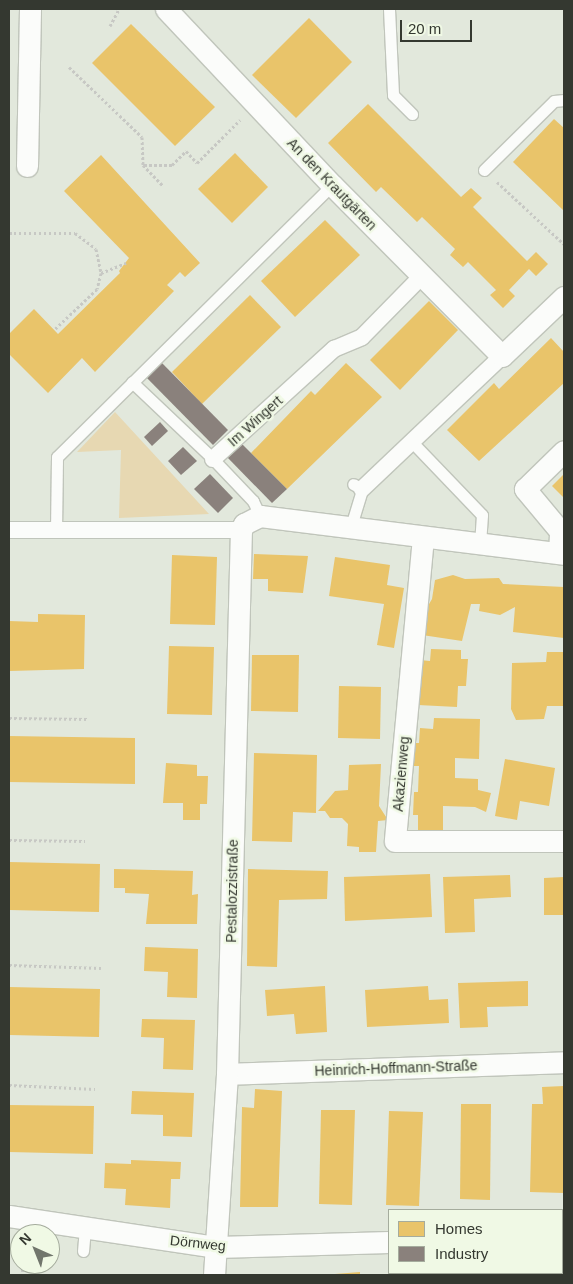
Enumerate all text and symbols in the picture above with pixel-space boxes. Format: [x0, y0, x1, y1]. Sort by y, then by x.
scale bar [403, 10, 476, 42]
text: 20 m [408, 20, 441, 37]
street label: An den Krautgärten [284, 134, 380, 234]
street label: Im Wingert [224, 392, 286, 450]
street label: Akazienweg [389, 736, 413, 812]
street label: Pestalozzistraße [223, 839, 241, 943]
street label: Heinrich-Hoffmann-Straße [314, 1057, 478, 1079]
legend [388, 1209, 563, 1274]
text: Homes [435, 1220, 483, 1237]
north arrow [10, 1224, 60, 1274]
text: N [16, 1230, 34, 1248]
street label: Dörnweg [169, 1232, 227, 1254]
text: Industry [435, 1245, 488, 1262]

